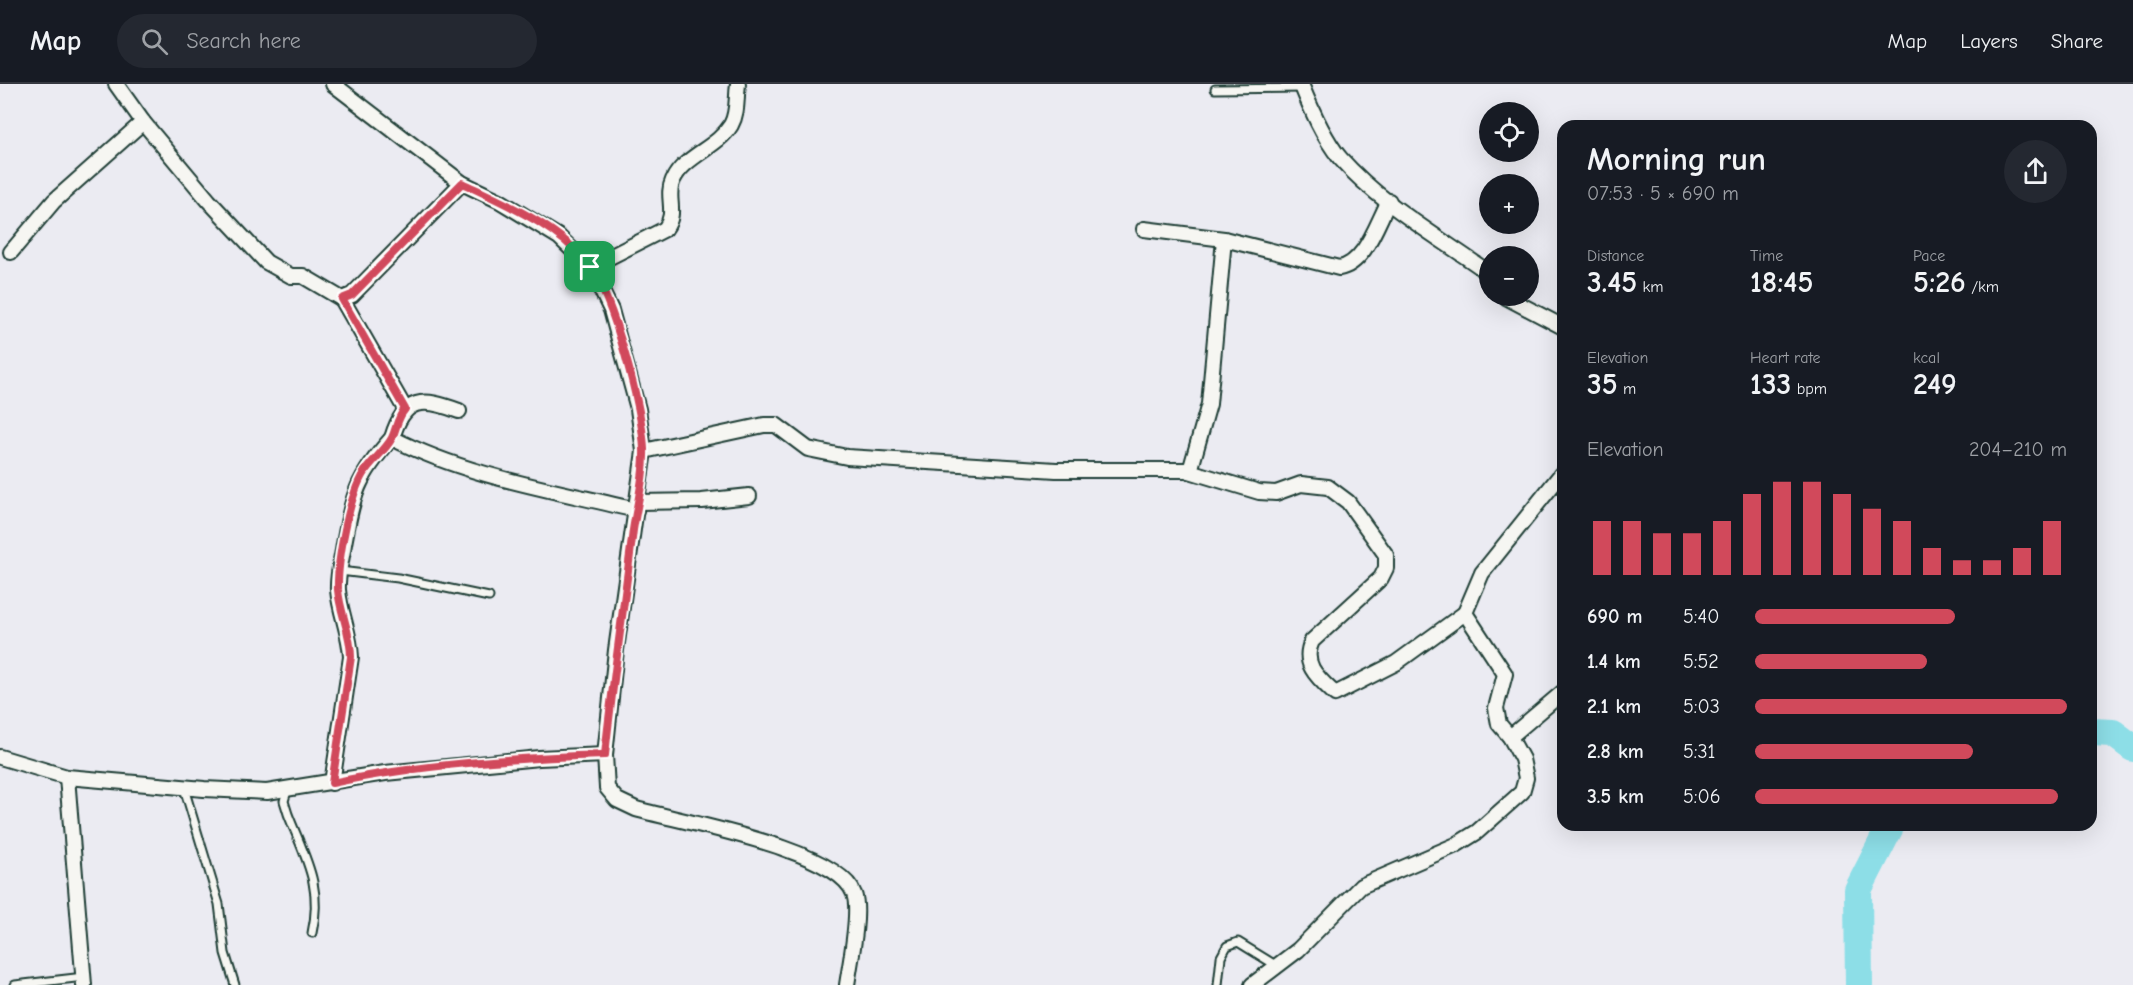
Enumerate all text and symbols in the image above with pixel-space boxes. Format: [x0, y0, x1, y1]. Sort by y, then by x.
search box [117, 14, 537, 68]
text: Map [30, 25, 81, 57]
icon: search [138, 25, 171, 58]
text: Search here [186, 28, 301, 54]
text: Map [1888, 29, 1927, 53]
text: Layers [1960, 29, 2018, 53]
text: Share [2051, 29, 2103, 53]
map controls [1479, 102, 1539, 306]
button: locate [1479, 102, 1539, 162]
text: Morning run [1587, 140, 1766, 178]
button: share [2004, 140, 2067, 203]
button: + [1479, 174, 1539, 234]
text: 07:53 · 5 × 690 m [1587, 182, 1739, 205]
pin [564, 241, 615, 292]
button: − [1479, 246, 1539, 306]
text: Distance [1587, 247, 1644, 265]
text: Time [1750, 247, 1783, 265]
text: Pace [1913, 247, 1945, 265]
icon: arrive [573, 250, 606, 283]
text: 3.45 [1587, 265, 1637, 300]
text: 18:45 [1750, 265, 1813, 300]
text: 5:26 [1913, 265, 1966, 300]
text: km [1637, 278, 1664, 296]
text: /km [1966, 278, 1999, 296]
text: Elevation [1587, 349, 1648, 367]
text: Heart rate [1750, 349, 1821, 367]
text: kcal [1913, 349, 1940, 367]
text: 35 [1587, 367, 1618, 402]
text: 133 [1750, 367, 1791, 402]
text: 249 [1913, 367, 1957, 402]
text: m [1618, 380, 1636, 398]
text: bpm [1791, 380, 1827, 398]
text: Elevation [1587, 438, 1664, 461]
text: 204–210 m [1969, 438, 2067, 461]
text: 690 m [1587, 605, 1642, 628]
text: 5:40 [1683, 605, 1719, 628]
text: 1.4 km [1587, 650, 1641, 673]
text: 5:52 [1683, 650, 1719, 673]
text: 2.1 km [1587, 695, 1641, 718]
text: 5:03 [1683, 695, 1720, 718]
text: 2.8 km [1587, 740, 1644, 763]
text: 5:31 [1683, 740, 1716, 763]
text: 3.5 km [1587, 785, 1644, 808]
text: 5:06 [1683, 785, 1720, 808]

